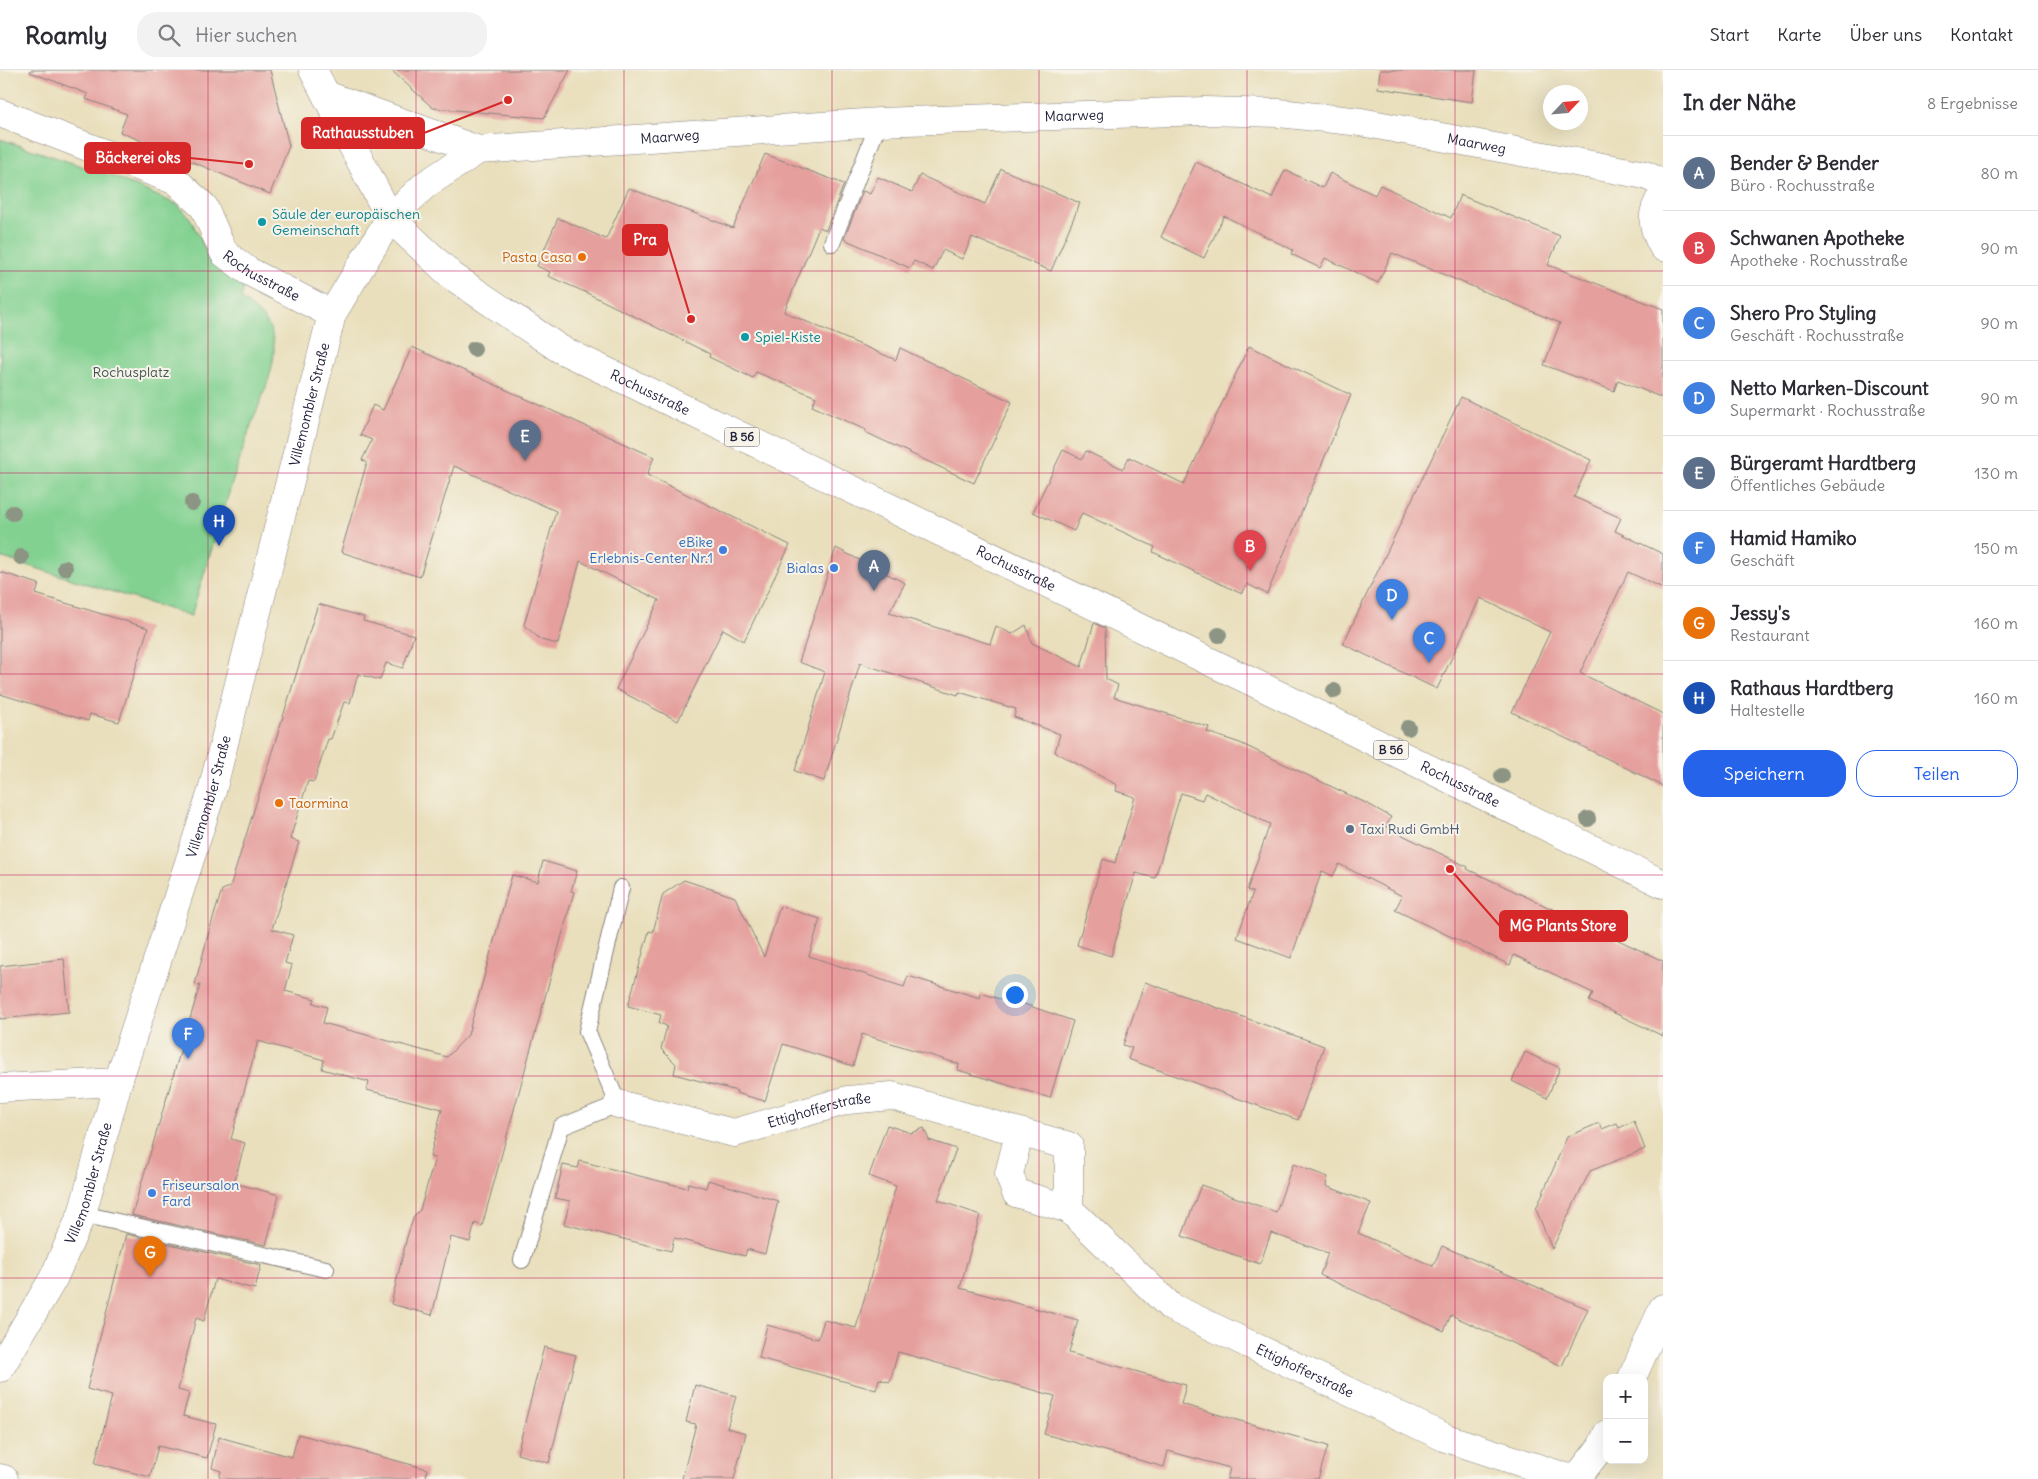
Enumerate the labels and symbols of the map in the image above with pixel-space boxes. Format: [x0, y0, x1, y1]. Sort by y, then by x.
north arrow [1543, 85, 1588, 130]
street label: Maarweg [1044, 105, 1104, 125]
callout: Rathausstuben [302, 118, 424, 148]
text: Rathausstuben [312, 123, 414, 142]
street label: Maarweg [640, 126, 700, 148]
street label: Maarweg [1446, 129, 1507, 158]
callout: Bäckerei oks [85, 143, 190, 173]
text: Bäckerei oks [95, 148, 181, 167]
place label: Säule der europäischen Gemeinschaft [272, 205, 420, 239]
marker: Säule der europäischen Gemeinschaft [256, 216, 268, 228]
callout: Pra [623, 225, 667, 255]
text: Pra [633, 230, 657, 249]
street label: Rochusstraße [219, 246, 303, 305]
place label: Pasta Casa [502, 248, 572, 266]
marker: Pasta Casa [576, 251, 588, 263]
place label: Spiel-Kiste [755, 328, 821, 346]
marker: Spiel-Kiste [739, 331, 751, 343]
street label: Villemombler Straße [285, 341, 333, 468]
park label: Rochusplatz [93, 363, 170, 381]
street label: Rochusstraße [607, 366, 693, 419]
pin: E [509, 420, 541, 461]
road number: B 56 [724, 428, 760, 447]
pin: H [203, 505, 235, 546]
pin: B [1234, 530, 1266, 571]
place label: eBike Erlebnis-Center Nr.1 [589, 533, 713, 567]
street label: Rochusstraße [973, 542, 1059, 595]
marker: eBike Erlebnis-Center Nr.1 [717, 544, 729, 556]
pin: A [858, 550, 890, 591]
place label: Bialas [786, 559, 824, 577]
marker: Bialas [828, 562, 840, 574]
pin: D [1376, 579, 1408, 620]
pin: C [1413, 622, 1445, 663]
street label: Villemombler Straße [182, 734, 235, 860]
road number: B 56 [1374, 740, 1408, 760]
street label: Rochusstraße [1418, 757, 1503, 811]
place label: Taormina [289, 794, 348, 812]
marker: Taormina [273, 797, 285, 809]
place label: Taxi Rudi GmbH [1360, 820, 1460, 838]
marker: Taxi Rudi GmbH [1344, 823, 1356, 835]
callout: MG Plants Store [1500, 911, 1627, 941]
text: MG Plants Store [1510, 916, 1616, 935]
your location [1002, 982, 1028, 1008]
pin: F [172, 1018, 204, 1059]
street label: Ettighofferstraße [765, 1089, 872, 1132]
street label: Villemombler Straße [61, 1120, 116, 1247]
place label: Friseursalon Fard [162, 1176, 239, 1210]
marker: Friseursalon Fard [146, 1187, 158, 1199]
pin: G [134, 1236, 166, 1277]
street label: Ettighofferstraße [1253, 1340, 1357, 1402]

